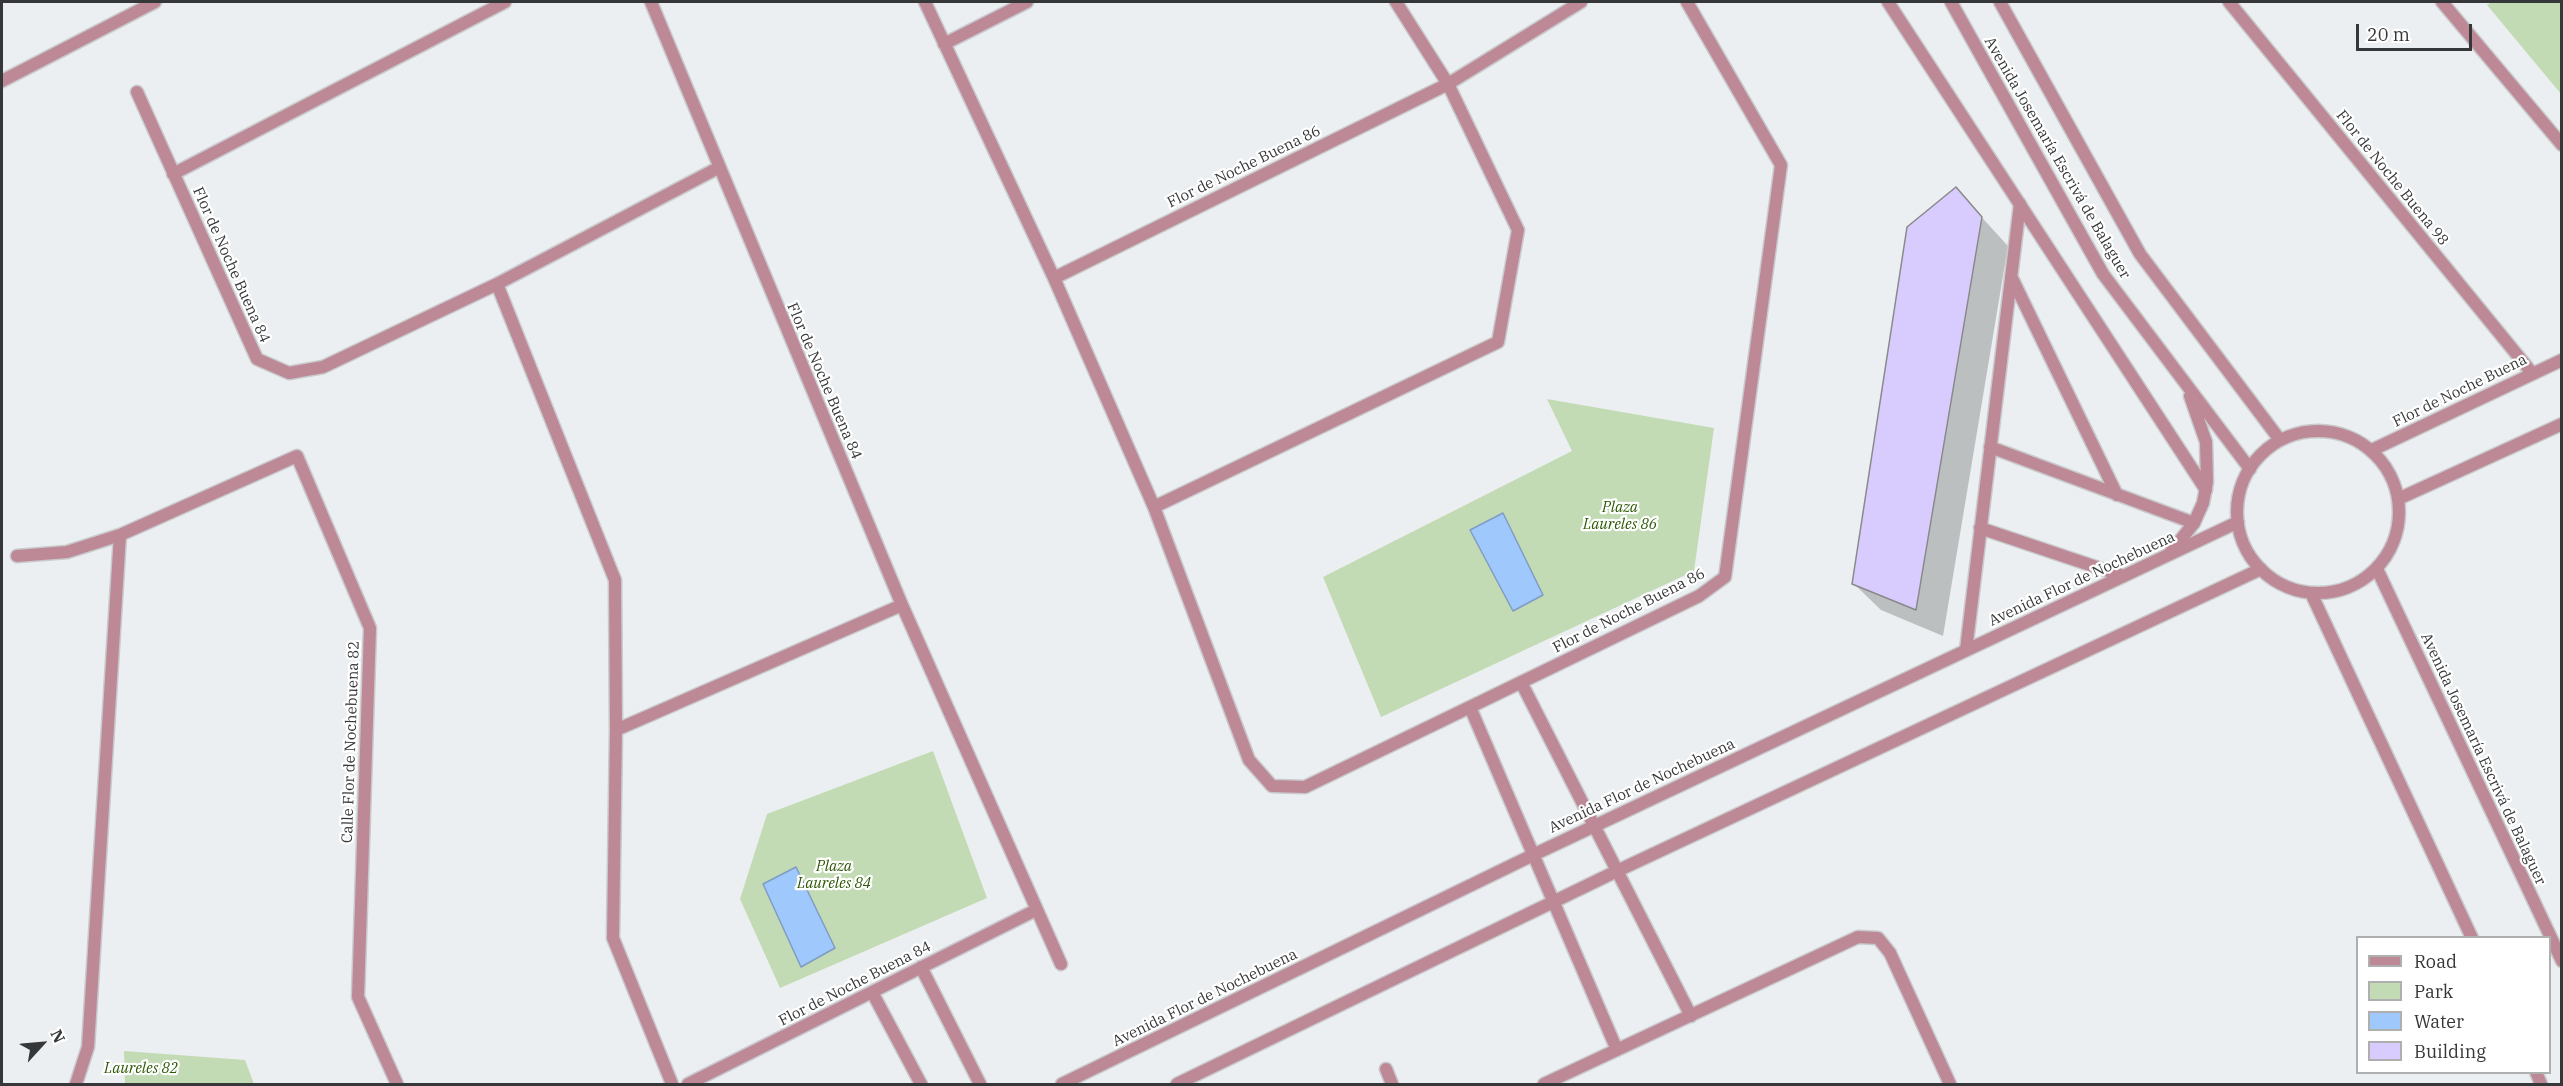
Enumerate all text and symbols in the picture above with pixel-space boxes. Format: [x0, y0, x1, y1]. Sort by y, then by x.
scale bar [2359, 12, 2474, 50]
text: 20 m [2367, 23, 2410, 46]
street label: Avenida Josemaría Escrivá de Balaguer [1980, 34, 2134, 282]
street label: Flor de Noche Buena 98 [2332, 107, 2452, 249]
street label: Flor de Noche Buena 86 [1164, 122, 1324, 212]
street label: Flor de Noche Buena 84 [189, 184, 273, 346]
street label: Flor de Noche Buena 84 [783, 300, 865, 462]
street label: Flor de Noche Buena [2390, 351, 2530, 431]
park label: Plaza Laureles 86 [1583, 499, 1657, 534]
street label: Avenida Flor de Nochebuena [1986, 528, 2178, 630]
street label: Flor de Noche Buena 86 [1550, 565, 1708, 657]
street label: Avenida Josemaría Escrivá de Balaguer [2416, 630, 2550, 888]
street label: Calle Flor de Nochebuena 82 [338, 641, 364, 843]
street label: Avenida Flor de Nochebuena [1546, 735, 1738, 837]
park label: Plaza Laureles 84 [797, 858, 871, 893]
legend [2356, 936, 2551, 1074]
street label: Flor de Noche Buena 84 [776, 938, 934, 1030]
street label: Avenida Flor de Nochebuena [1110, 945, 1300, 1051]
text: Road [2414, 950, 2457, 973]
text: Park [2414, 980, 2453, 1003]
text: Water [2414, 1010, 2464, 1033]
north arrow [12, 1014, 72, 1074]
text: N [46, 1026, 70, 1046]
text: Building [2414, 1040, 2486, 1063]
park label: Laureles 82 [104, 1060, 178, 1078]

